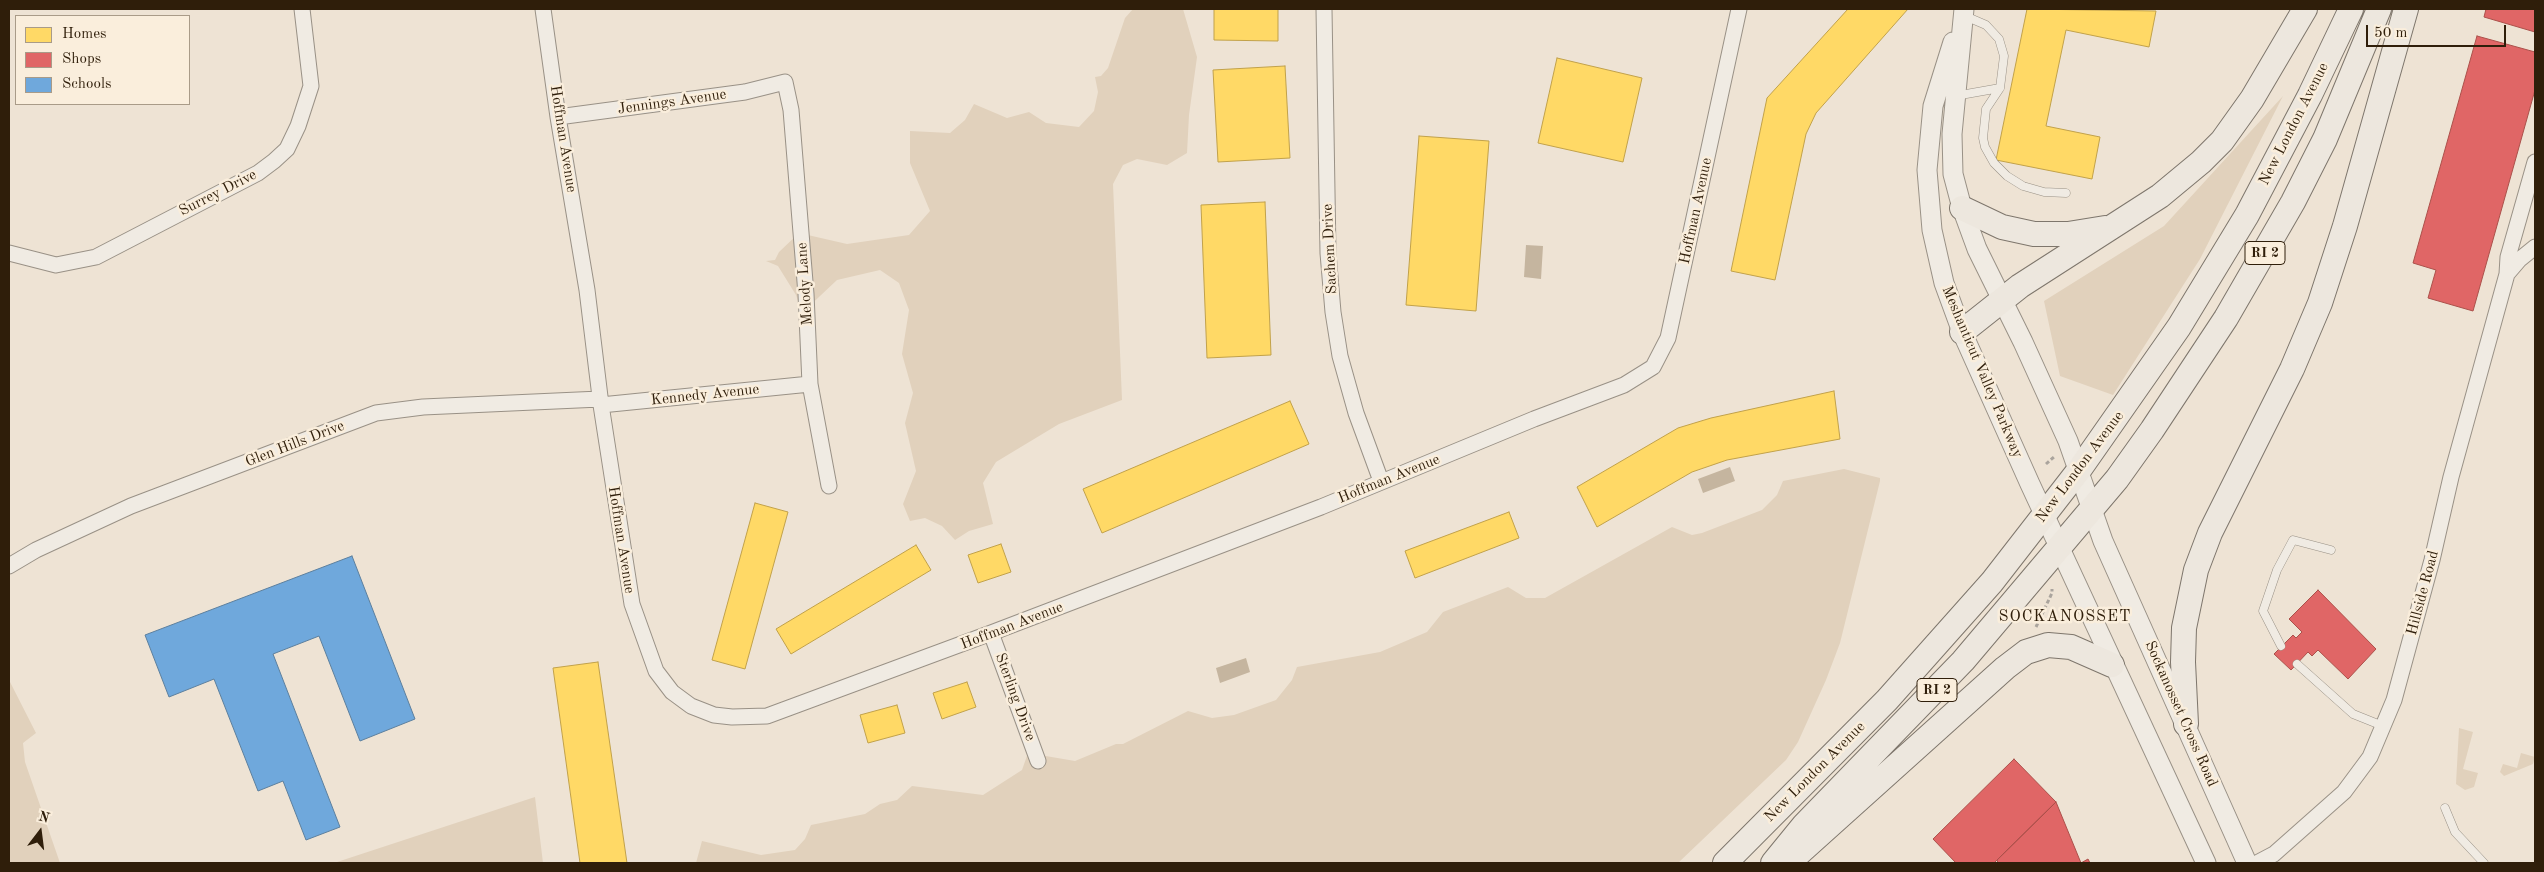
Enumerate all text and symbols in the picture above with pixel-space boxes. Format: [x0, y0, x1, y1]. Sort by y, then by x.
legend [15, 15, 190, 105]
scale bar [2369, 15, 2509, 47]
text: 50 m [2374, 26, 2408, 41]
text: Homes [62, 27, 107, 42]
text: Shops [62, 52, 101, 67]
street label: New London Avenue [2255, 60, 2333, 188]
text: Schools [62, 77, 111, 92]
street label: Hoffman Avenue [546, 84, 580, 194]
street label: Jennings Avenue [616, 85, 728, 119]
street label: Hoffman Avenue [1676, 156, 1716, 266]
street label: Surrey Drive [176, 166, 260, 220]
street label: Sachem Drive [1319, 203, 1341, 295]
street label: Melody Lane [793, 242, 817, 326]
road number: RI 2 [2245, 242, 2285, 264]
street label: Meshanticut Valley Parkway [1938, 283, 2026, 461]
street label: Kennedy Avenue [650, 380, 760, 410]
street label: New London Avenue [2032, 408, 2128, 526]
street label: Glen Hills Drive [243, 417, 347, 471]
street label: Hoffman Avenue [1335, 450, 1443, 508]
street label: Hoffman Avenue [604, 485, 638, 595]
street label: Hillside Road [2403, 549, 2443, 637]
street label: Hoffman Avenue [958, 598, 1066, 654]
district label: SOCKANOSSET [1997, 607, 2133, 627]
street label: Sockanosset Cross Road [2141, 638, 2221, 790]
street label: Sterling Drive [991, 651, 1039, 743]
road number: RI 2 [1917, 678, 1957, 702]
street label: New London Avenue [1761, 718, 1869, 826]
north arrow [15, 807, 65, 857]
text: N [37, 809, 51, 826]

